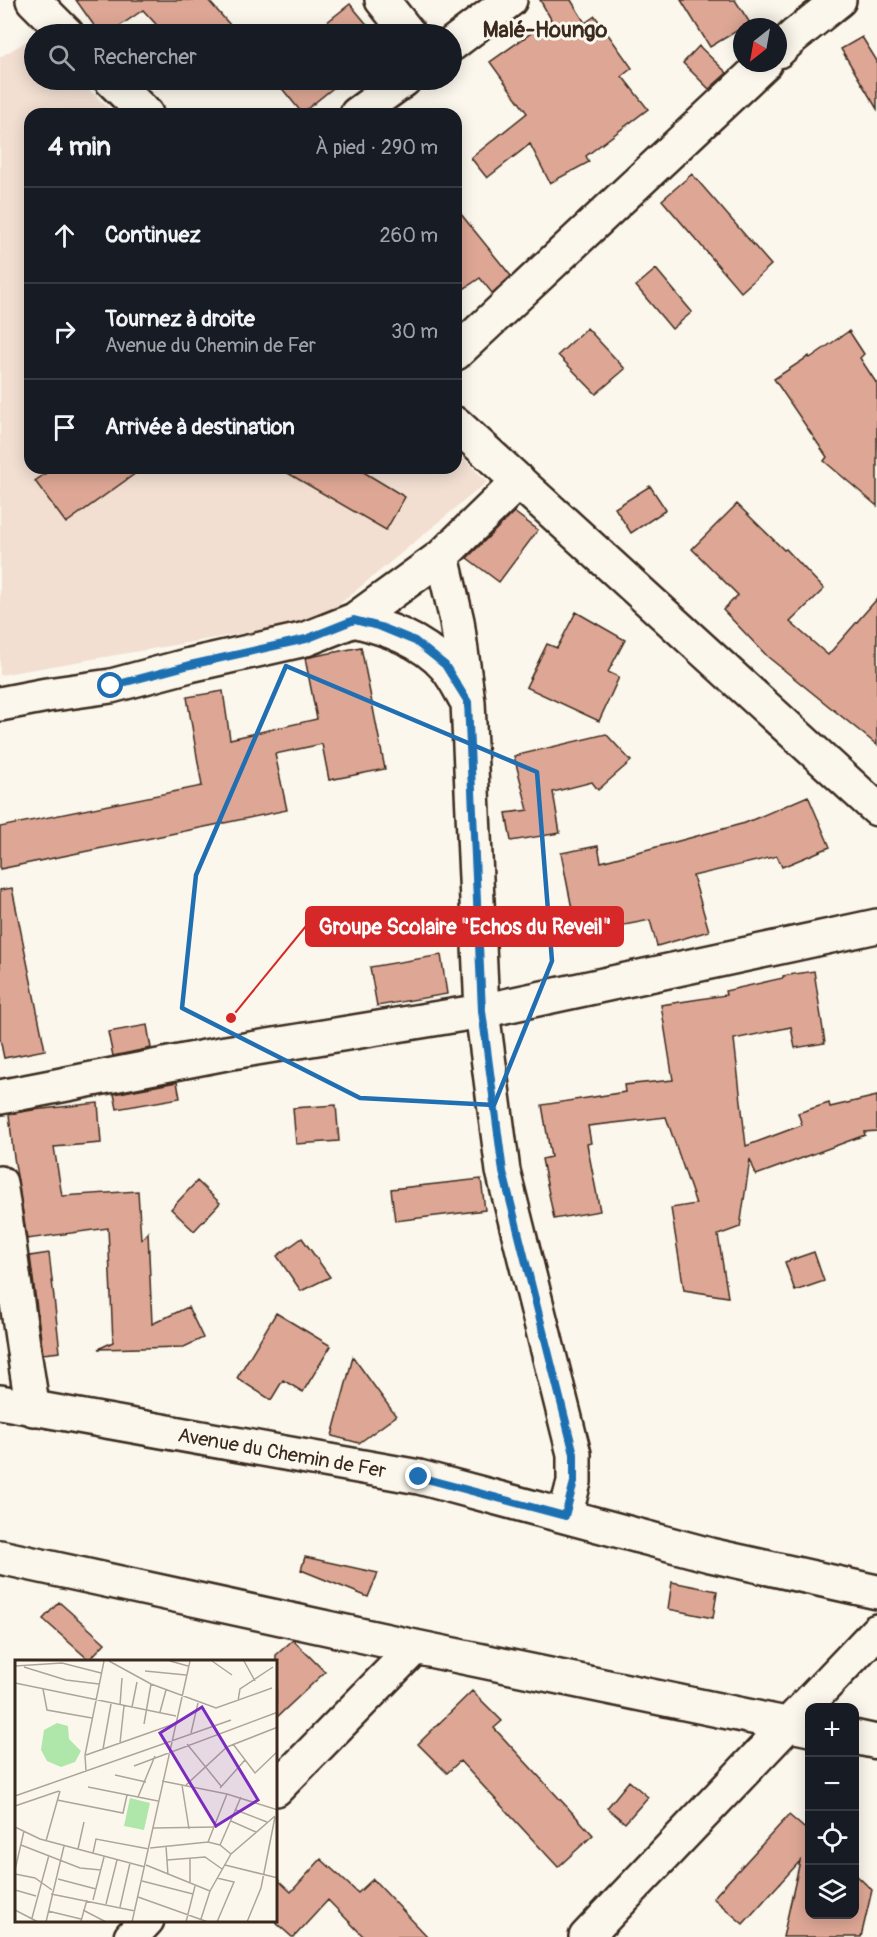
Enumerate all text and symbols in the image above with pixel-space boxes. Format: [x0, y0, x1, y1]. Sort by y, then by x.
district label: Malé-Houngo [483, 16, 607, 44]
north arrow [733, 18, 787, 72]
search box [24, 24, 462, 90]
icon: search [45, 41, 78, 74]
text: Rechercher [93, 43, 197, 71]
text: 4 min [48, 131, 111, 163]
text: À pied · 290 m [315, 135, 438, 160]
icon: ahead [48, 219, 81, 252]
text: Continuez [105, 221, 201, 249]
text: 260 m [379, 223, 438, 248]
text: Tournez à droite [105, 305, 255, 333]
icon: right [48, 315, 81, 348]
text: 30 m [391, 319, 438, 344]
text: Avenue du Chemin de Fer [105, 333, 316, 358]
icon: arrive [48, 411, 81, 444]
text: Arrivée à destination [105, 413, 295, 441]
route start [97, 672, 123, 698]
callout: Groupe Scolaire "Echos du Reveil" [306, 907, 623, 946]
text: Groupe Scolaire "Echos du Reveil" [319, 914, 611, 941]
street label: Avenue du Chemin de Fer [176, 1422, 388, 1484]
route end [405, 1463, 431, 1489]
inset map [15, 1660, 278, 1922]
map controls [805, 1703, 859, 1919]
button: + [805, 1703, 859, 1757]
button: − [805, 1757, 859, 1811]
button: locate [805, 1811, 859, 1865]
button: layers [805, 1865, 859, 1919]

